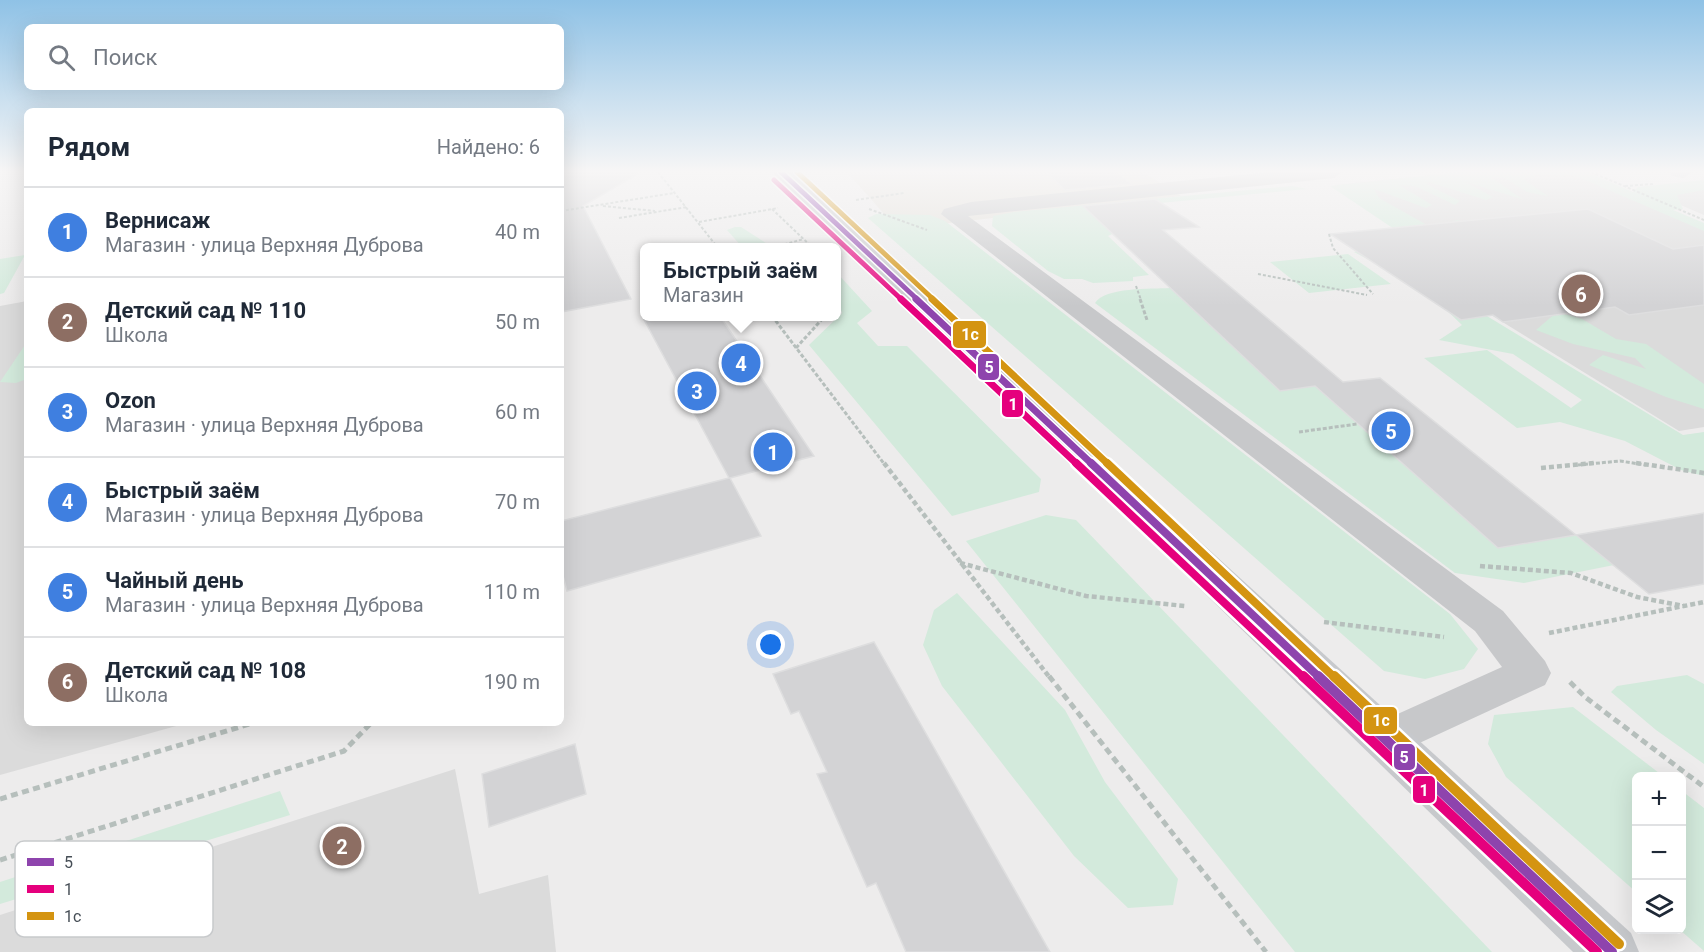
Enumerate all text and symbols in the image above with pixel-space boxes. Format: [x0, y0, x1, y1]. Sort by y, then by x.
search box [24, 24, 564, 90]
icon: search [45, 41, 78, 74]
text: Поиск [93, 45, 157, 70]
text: Рядом [48, 132, 130, 162]
text: Найдено: 6 [437, 135, 540, 159]
text: Вернисаж [105, 208, 210, 233]
text: 1 [62, 220, 73, 244]
text: 40 m [495, 220, 540, 244]
text: Магазин · улица Верхняя Дуброва [105, 233, 424, 257]
popup [640, 243, 841, 321]
text: Быстрый заём [663, 258, 818, 283]
pin: 6 [1562, 272, 1600, 316]
text: Магазин [663, 283, 744, 307]
text: Детский сад № 110 [105, 298, 306, 323]
text: 2 [62, 310, 73, 334]
text: 50 m [495, 310, 540, 334]
line badge: 1с [952, 320, 987, 349]
text: Школа [105, 323, 168, 347]
text: 1с [961, 325, 979, 344]
pin: 4 [722, 340, 760, 386]
line badge: 5 [977, 353, 1000, 381]
text: 5 [984, 358, 994, 377]
pin: 3 [678, 368, 716, 414]
text: Ozon [105, 388, 156, 413]
line badge: 1 [1001, 389, 1024, 418]
text: 1 [1008, 395, 1018, 414]
text: 3 [62, 400, 73, 424]
text: 60 m [495, 400, 540, 424]
pin: 5 [1372, 408, 1410, 454]
text: Магазин · улица Верхняя Дуброва [105, 413, 424, 437]
pin: 1 [754, 430, 792, 474]
text: Быстрый заём [105, 478, 260, 503]
text: 4 [62, 490, 73, 514]
text: 70 m [495, 490, 540, 514]
text: Магазин · улица Верхняя Дуброва [105, 503, 424, 527]
text: Чайный день [105, 568, 244, 593]
text: 5 [62, 580, 73, 604]
text: 110 m [484, 580, 540, 604]
text: Магазин · улица Верхняя Дуброва [105, 593, 424, 617]
your location [756, 630, 785, 659]
text: Детский сад № 108 [105, 658, 306, 683]
text: 6 [62, 670, 73, 694]
text: 190 m [484, 670, 540, 694]
text: Школа [105, 683, 168, 707]
line badge: 1с [1363, 706, 1398, 735]
text: 1с [1372, 711, 1390, 730]
line badge: 5 [1393, 743, 1416, 771]
text: 5 [1399, 748, 1409, 767]
map controls [1632, 772, 1686, 934]
button: + [1632, 772, 1686, 826]
line badge: 1 [1412, 775, 1436, 804]
text: 1 [1419, 781, 1429, 800]
pin: 2 [322, 824, 362, 868]
button: − [1632, 826, 1686, 880]
legend [15, 841, 213, 937]
text: 5 [64, 853, 73, 872]
text: 1 [64, 880, 73, 899]
button: layers [1632, 880, 1686, 934]
text: 1с [64, 907, 81, 926]

